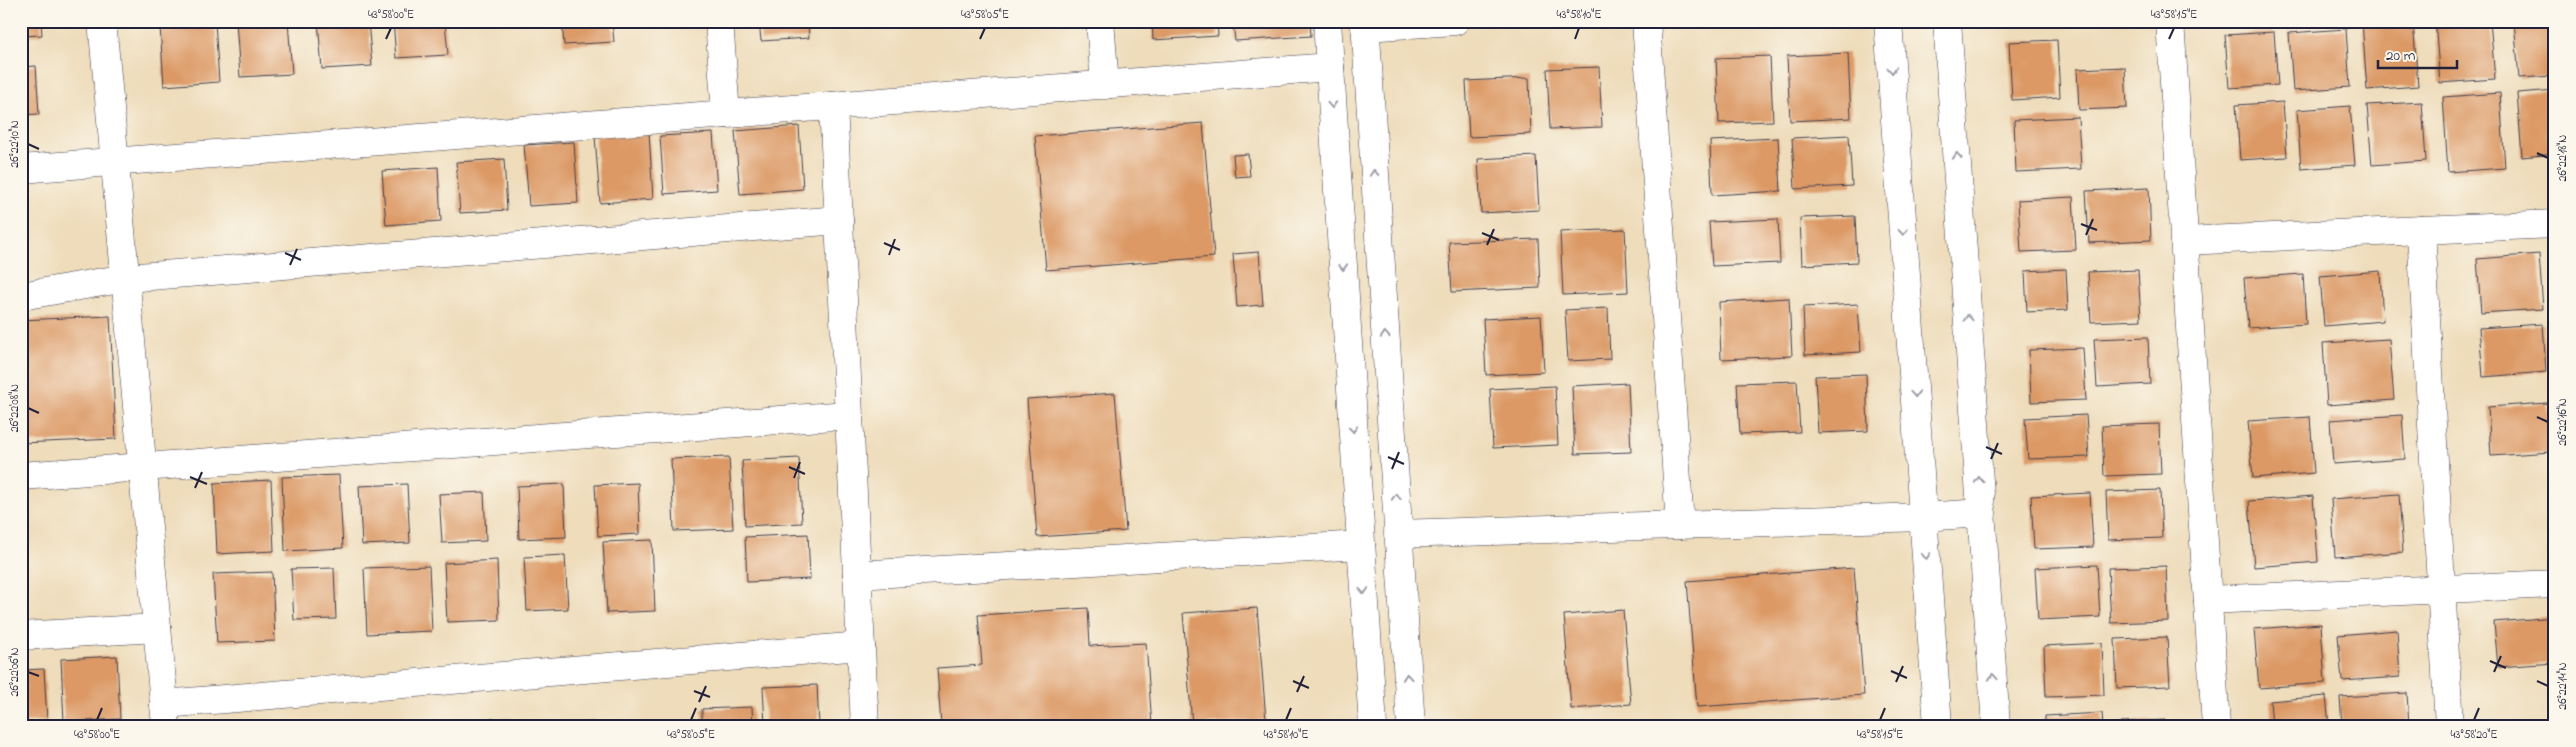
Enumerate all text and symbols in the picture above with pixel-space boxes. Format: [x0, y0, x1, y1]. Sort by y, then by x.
text: 43°58'00"E [368, 6, 414, 24]
text: 43°58'05"E [961, 6, 1009, 24]
text: 43°58'10"E [1557, 6, 1601, 24]
text: 43°58'15"E [2151, 6, 2197, 24]
scale bar [2378, 38, 2457, 70]
text: 20 m [2386, 45, 2416, 67]
one-way arrow [1886, 66, 1897, 74]
one-way arrow [1327, 101, 1338, 109]
text: 26°22'10"N [6, 120, 24, 168]
text: 26°22'18"N [2554, 135, 2572, 181]
one-way arrow [1951, 152, 1962, 160]
one-way arrow [1369, 169, 1380, 177]
one-way arrow [1897, 228, 1908, 236]
one-way arrow [1337, 263, 1348, 271]
one-way arrow [1963, 314, 1974, 322]
one-way arrow [1379, 331, 1390, 339]
text: 26°22'08"N [6, 384, 24, 432]
one-way arrow [1909, 390, 1920, 398]
text: 26°22'16"N [2554, 398, 2572, 446]
one-way arrow [1348, 425, 1359, 433]
one-way arrow [1974, 476, 1985, 484]
one-way arrow [1390, 493, 1401, 501]
one-way arrow [1921, 552, 1932, 560]
one-way arrow [1359, 588, 1370, 596]
text: 26°22'06"N [6, 647, 24, 697]
text: 26°22'14"N [2554, 662, 2572, 710]
one-way arrow [1402, 673, 1413, 681]
one-way arrow [1988, 673, 1999, 681]
text: 43°58'00"E [74, 726, 120, 744]
text: 43°58'05"E [667, 726, 715, 744]
text: 43°58'10"E [1264, 726, 1308, 744]
text: 43°58'15"E [1857, 726, 1903, 744]
text: 43°58'20"E [2451, 726, 2497, 744]

